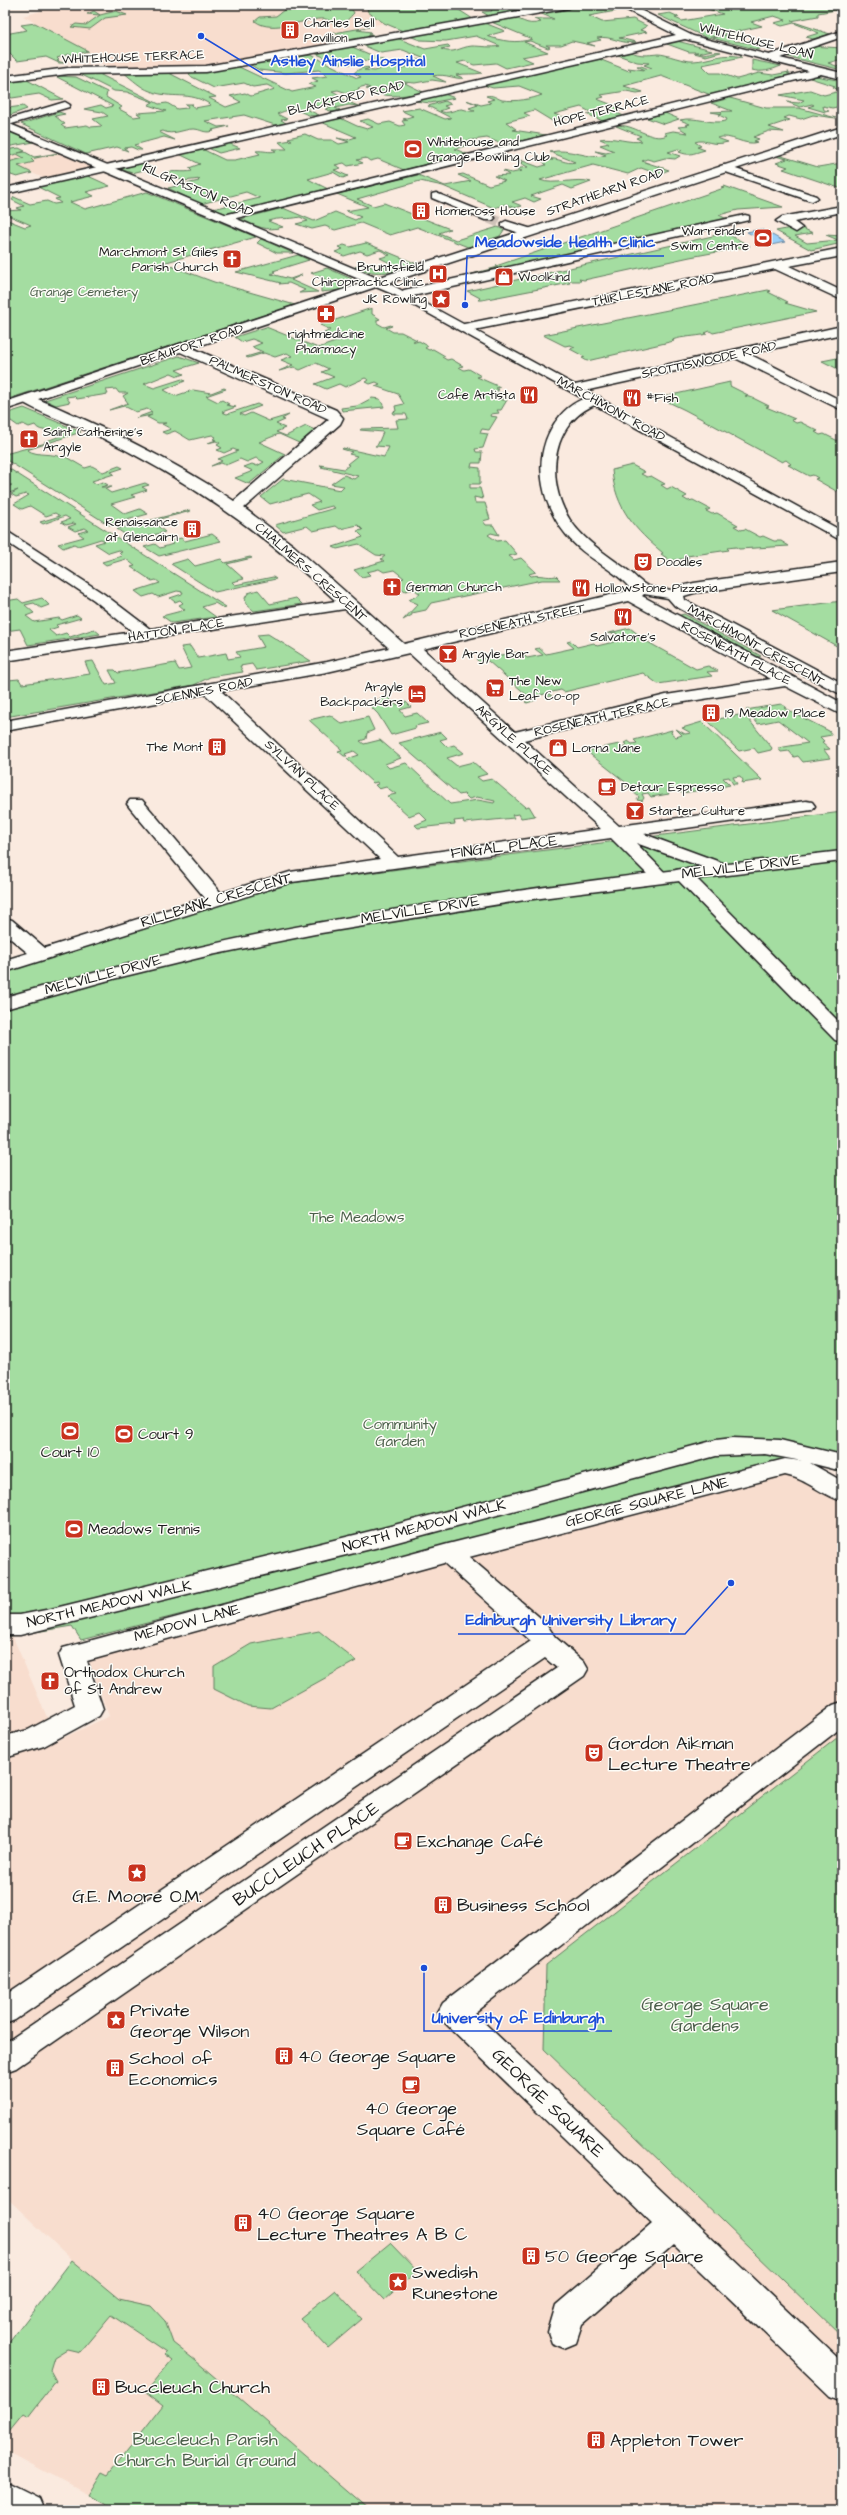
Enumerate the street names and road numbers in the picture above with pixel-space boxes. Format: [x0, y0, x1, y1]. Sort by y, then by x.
street label: WHITEHOUSE LOAN [697, 18, 815, 64]
street label: WHITEHOUSE TERRACE [61, 46, 205, 68]
street label: BLACKFORD ROAD [286, 76, 407, 120]
street label: HOPE TERRACE [552, 90, 651, 132]
street label: KILGRASTON ROAD [140, 159, 257, 222]
street label: STRATHEARN ROAD [544, 163, 667, 221]
street label: THIRLESTANE ROAD [590, 269, 716, 311]
street label: BEAUFORT ROAD [138, 320, 246, 370]
street label: SPOTTISWOODE ROAD [640, 337, 779, 383]
street label: PALMERSTON ROAD [207, 351, 330, 419]
street label: MARCHMONT ROAD [554, 372, 669, 446]
street label: CHALMERS CRESCENT [251, 518, 372, 626]
street label: ROSENEATH STREET [457, 599, 588, 643]
street label: MARCHMONT CRESCENT [684, 600, 828, 691]
street label: HATTON PLACE [127, 613, 226, 646]
street label: ROSENEATH PLACE [678, 616, 794, 690]
street label: SCIENNES ROAD [153, 673, 255, 709]
street label: ROSENEATH TERRACE [532, 693, 672, 741]
street label: ARGYLE PLACE [472, 701, 557, 780]
street label: SYLVAN PLACE [261, 735, 344, 815]
street label: FINGAL PLACE [449, 830, 559, 864]
street label: MELVILLE DRIVE [680, 849, 802, 885]
street label: RILLBANK CRESCENT [138, 867, 295, 933]
street label: MELVILLE DRIVE [359, 890, 481, 930]
street label: MELVILLE DRIVE [42, 949, 164, 1001]
street label: GEORGE SQUARE LANE [563, 1472, 731, 1532]
street label: NORTH MEADOW WALK [340, 1494, 508, 1558]
street label: NORTH MEADOW WALK [25, 1575, 193, 1633]
street label: MEADOW LANE [132, 1599, 243, 1647]
street label: BUCCLEUCH PLACE [228, 1796, 384, 1912]
street label: GEORGE SQUARE [486, 2043, 610, 2164]

